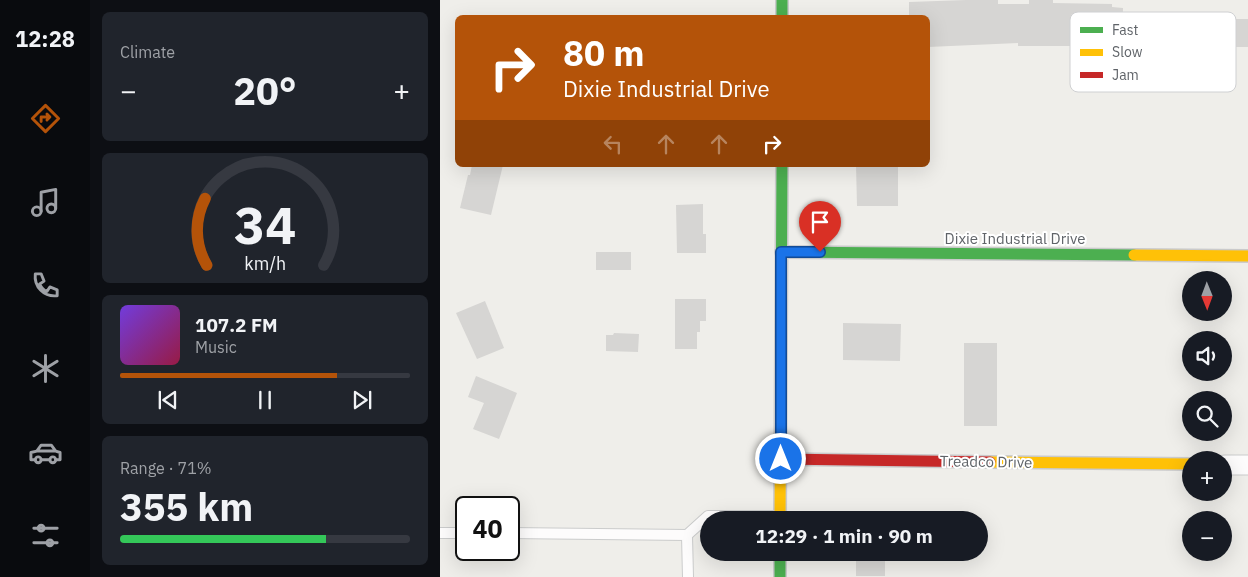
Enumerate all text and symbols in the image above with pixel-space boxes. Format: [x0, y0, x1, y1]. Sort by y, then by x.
legend [1070, 12, 1236, 92]
text: Fast [1112, 21, 1138, 39]
text: 12:28 [15, 24, 75, 53]
text: 80 m [563, 30, 645, 76]
icon: right [480, 35, 545, 100]
text: Climate [120, 42, 175, 62]
text: Slow [1112, 43, 1143, 61]
text: 20° [233, 66, 297, 115]
text: Jam [1112, 66, 1139, 84]
text: − [120, 72, 137, 109]
text: + [393, 72, 410, 109]
text: Dixie Industrial Drive [563, 74, 770, 103]
icon: directions [28, 101, 63, 136]
icon: left [599, 130, 627, 158]
icon: ahead [652, 130, 680, 158]
icon: ahead [705, 130, 733, 158]
icon: right [758, 130, 786, 158]
icon: music [28, 185, 63, 220]
text: 34 [234, 191, 296, 258]
pin [799, 201, 841, 252]
icon: arrive [806, 208, 834, 236]
street label: Dixie Industrial Drive [945, 229, 1085, 248]
text: km/h [244, 252, 286, 275]
icon: phone [28, 268, 63, 303]
north arrow [1182, 271, 1232, 321]
map controls [1182, 271, 1232, 561]
text: 107.2 FM [195, 313, 278, 337]
button: sound [1182, 331, 1232, 381]
text: Music [195, 337, 237, 357]
icon: climate [28, 351, 63, 386]
icon: previous [154, 386, 182, 414]
icon: pause [251, 386, 279, 414]
icon: next [348, 386, 376, 414]
button: search [1182, 391, 1232, 441]
position arrow [754, 432, 806, 484]
icon: car [28, 435, 63, 470]
street label: Treadco Drive [940, 451, 1032, 472]
button: + [1182, 451, 1232, 501]
text: Range · 71% [120, 458, 212, 478]
text: 355 km [120, 482, 253, 531]
speed limit sign: 40 [455, 496, 520, 561]
button: − [1182, 511, 1232, 561]
icon: filters [28, 518, 63, 553]
text: 12:29 · 1 min · 90 m [755, 524, 933, 548]

